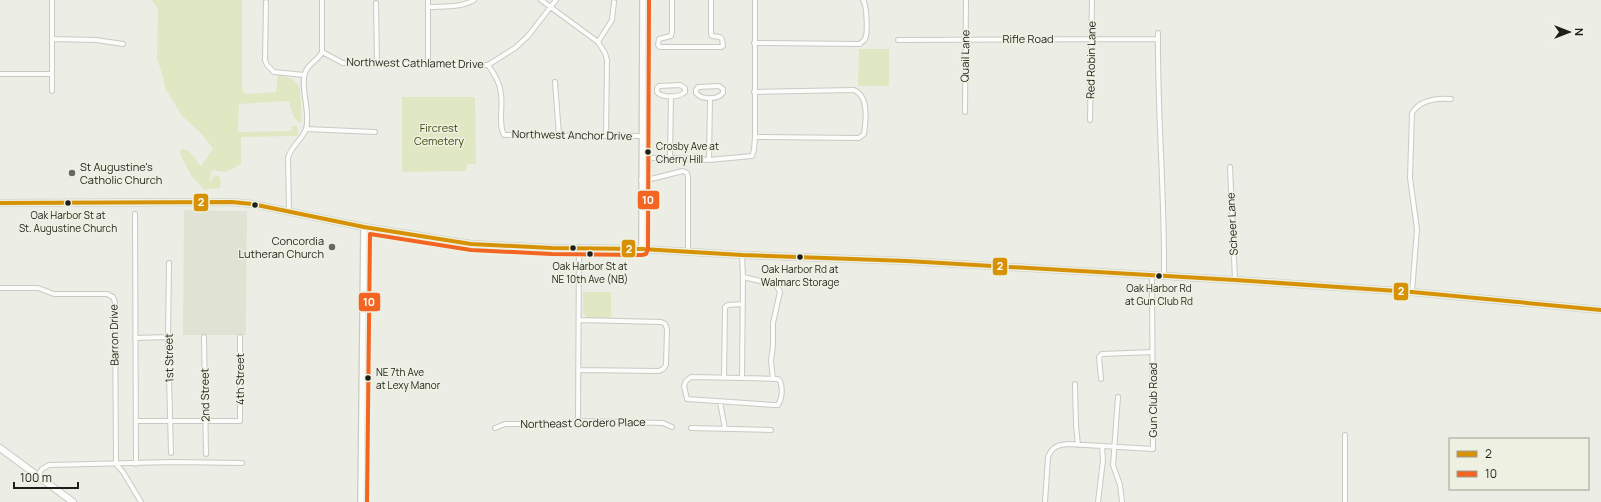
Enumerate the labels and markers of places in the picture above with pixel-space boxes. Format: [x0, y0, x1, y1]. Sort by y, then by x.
place label: Crosby Ave at Cherry Hill [656, 139, 719, 166]
marker: Crosby Ave at Cherry Hill [643, 147, 653, 157]
place label: St Augustine's Catholic Church [80, 159, 162, 187]
marker: St Augustine's Catholic Church [67, 168, 77, 178]
marker: Oak Harbor St at St. Augustine Church [63, 198, 73, 208]
unlabelled marker [250, 200, 260, 210]
place label: Oak Harbor St at St. Augustine Church [19, 208, 117, 235]
place label: Concordia Lutheran Church [238, 233, 324, 261]
marker: Concordia Lutheran Church [327, 242, 337, 252]
unlabelled marker [568, 243, 578, 253]
marker: Oak Harbor St at NE 10th Ave (NB) [585, 249, 595, 259]
marker: Oak Harbor Rd at Walmarc Storage [795, 252, 805, 262]
place label: Oak Harbor St at NE 10th Ave (NB) [552, 259, 628, 286]
place label: Oak Harbor Rd at Walmarc Storage [761, 262, 839, 289]
marker: Oak Harbor Rd at Gun Club Rd [1154, 271, 1164, 281]
place label: Oak Harbor Rd at Gun Club Rd [1125, 281, 1193, 308]
place label: NE 7th Ave at Lexy Manor [376, 365, 441, 392]
marker: NE 7th Ave at Lexy Manor [363, 373, 373, 383]

